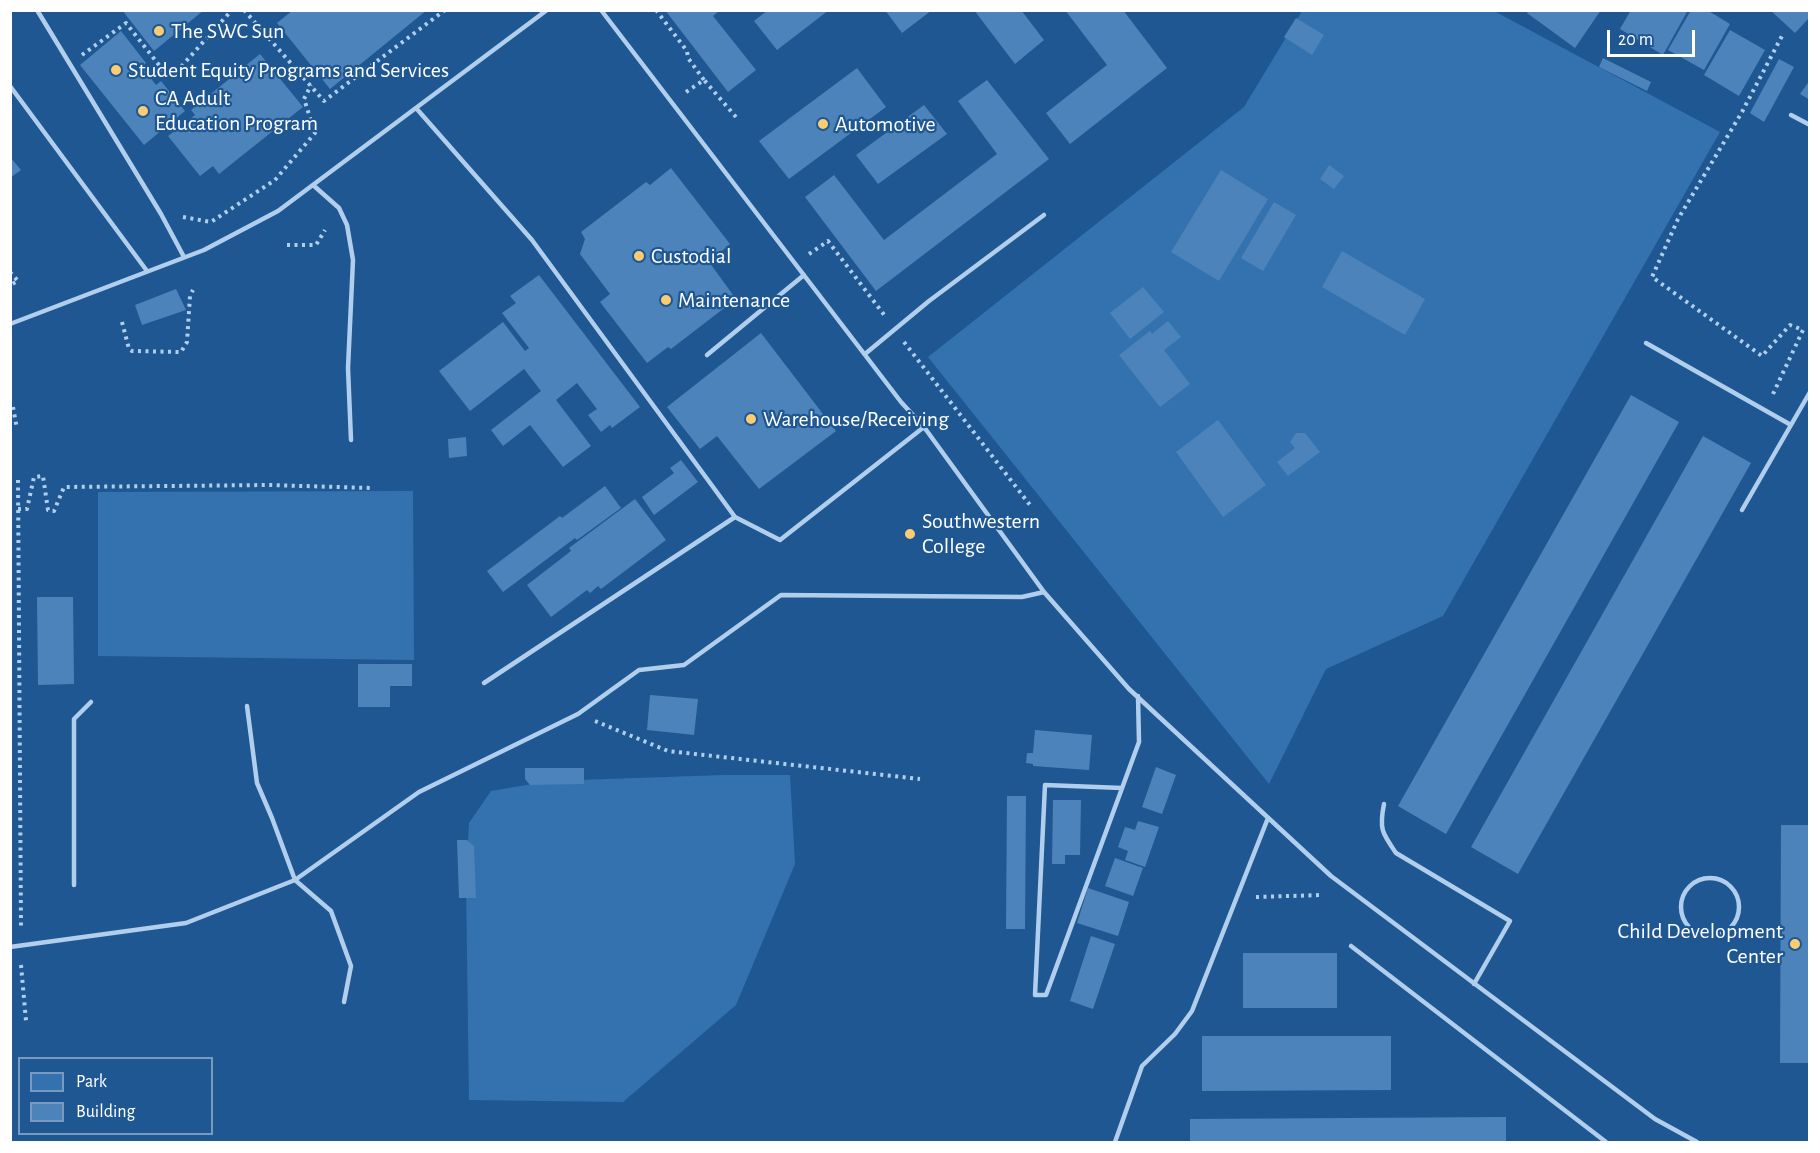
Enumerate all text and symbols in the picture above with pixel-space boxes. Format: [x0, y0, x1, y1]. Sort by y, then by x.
place label: The SWC Sun [171, 18, 284, 44]
scale bar [1610, 18, 1698, 56]
marker: The SWC Sun [152, 24, 166, 38]
text: 20 m [1618, 31, 1653, 49]
place label: Student Equity Programs and Services [128, 57, 449, 83]
marker: Student Equity Programs and Services [109, 63, 123, 77]
place label: CA Adult Education Program [155, 85, 318, 136]
marker: CA Adult Education Program [136, 104, 150, 118]
place label: Automotive [835, 111, 936, 137]
marker: Automotive [816, 117, 830, 131]
place label: Custodial [651, 243, 731, 269]
marker: Custodial [632, 249, 646, 263]
place label: Maintenance [678, 287, 790, 313]
marker: Maintenance [659, 293, 673, 307]
place label: Warehouse/Receiving [763, 406, 949, 432]
marker: Warehouse/Receiving [744, 412, 758, 426]
place label: Southwestern College [922, 508, 1040, 560]
marker: Southwestern College [903, 527, 917, 541]
place label: Child Development Center [1618, 918, 1783, 969]
marker: Child Development Center [1788, 937, 1802, 951]
legend [18, 1057, 213, 1135]
text: Park [76, 1073, 107, 1091]
text: Building [76, 1103, 135, 1121]

